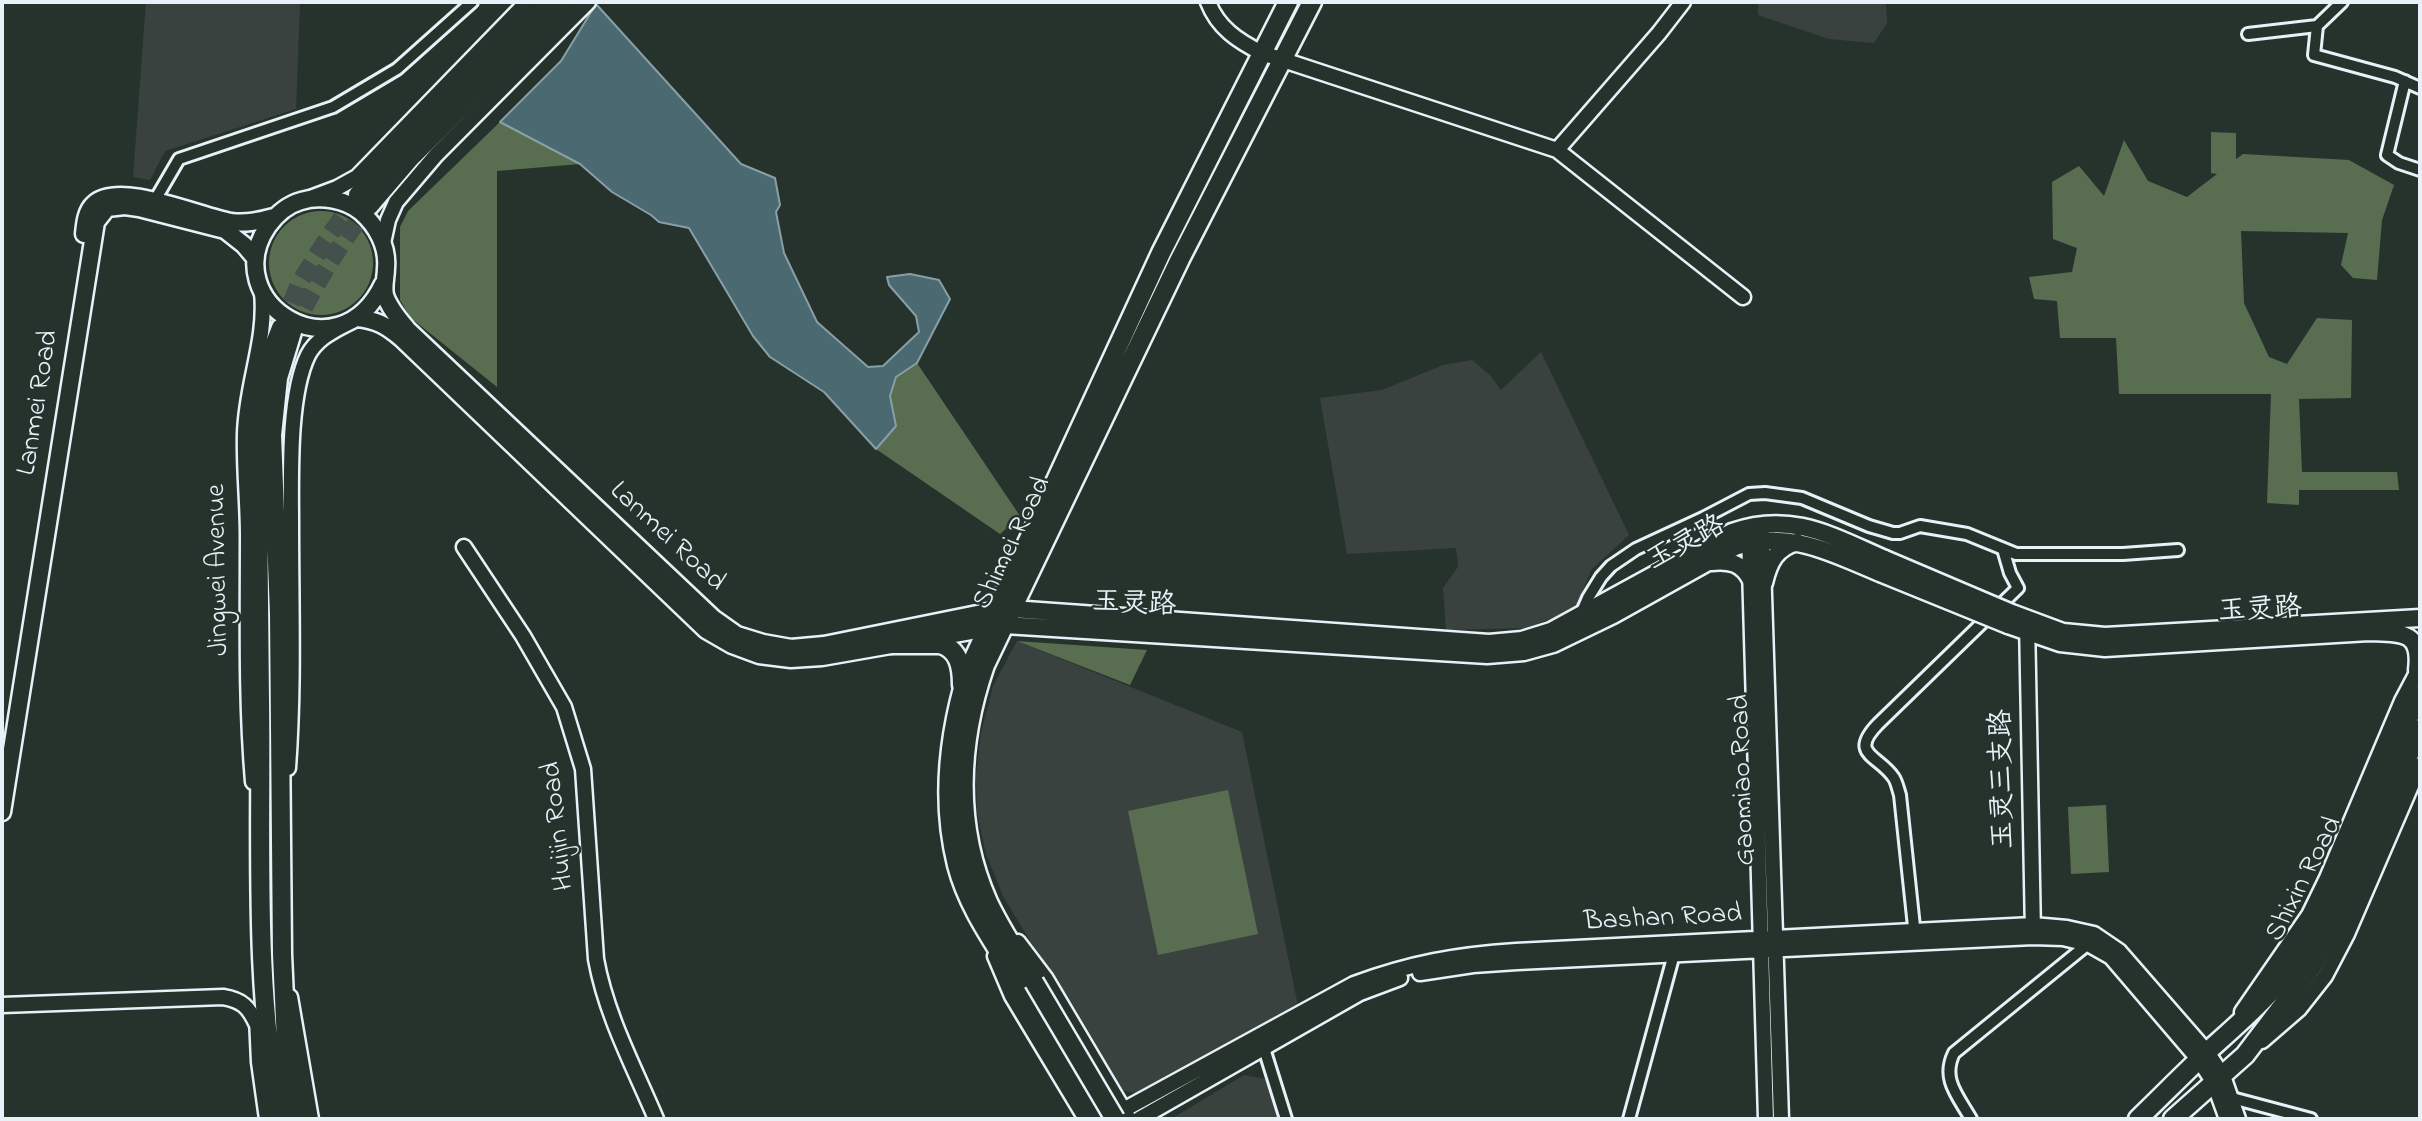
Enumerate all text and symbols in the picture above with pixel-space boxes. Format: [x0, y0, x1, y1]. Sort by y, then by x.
street label: Lanmei Road [12, 328, 68, 478]
street label: Shimei Road [967, 472, 1061, 616]
street label: Lanmei Road [601, 476, 731, 600]
street label: Jingwei Avenue [202, 484, 238, 656]
street label: 玉灵路 [1642, 510, 1732, 580]
street label: 玉灵路 [1091, 587, 1177, 625]
street label: 玉灵路 [2217, 593, 2303, 631]
street label: Gaomiao Road [1725, 694, 1765, 866]
street label: 玉灵三支路 [1987, 709, 2023, 849]
street label: Huijin Road [537, 760, 583, 892]
street label: Shixin Road [2260, 812, 2352, 948]
street label: Bashan Road [1583, 899, 1743, 941]

